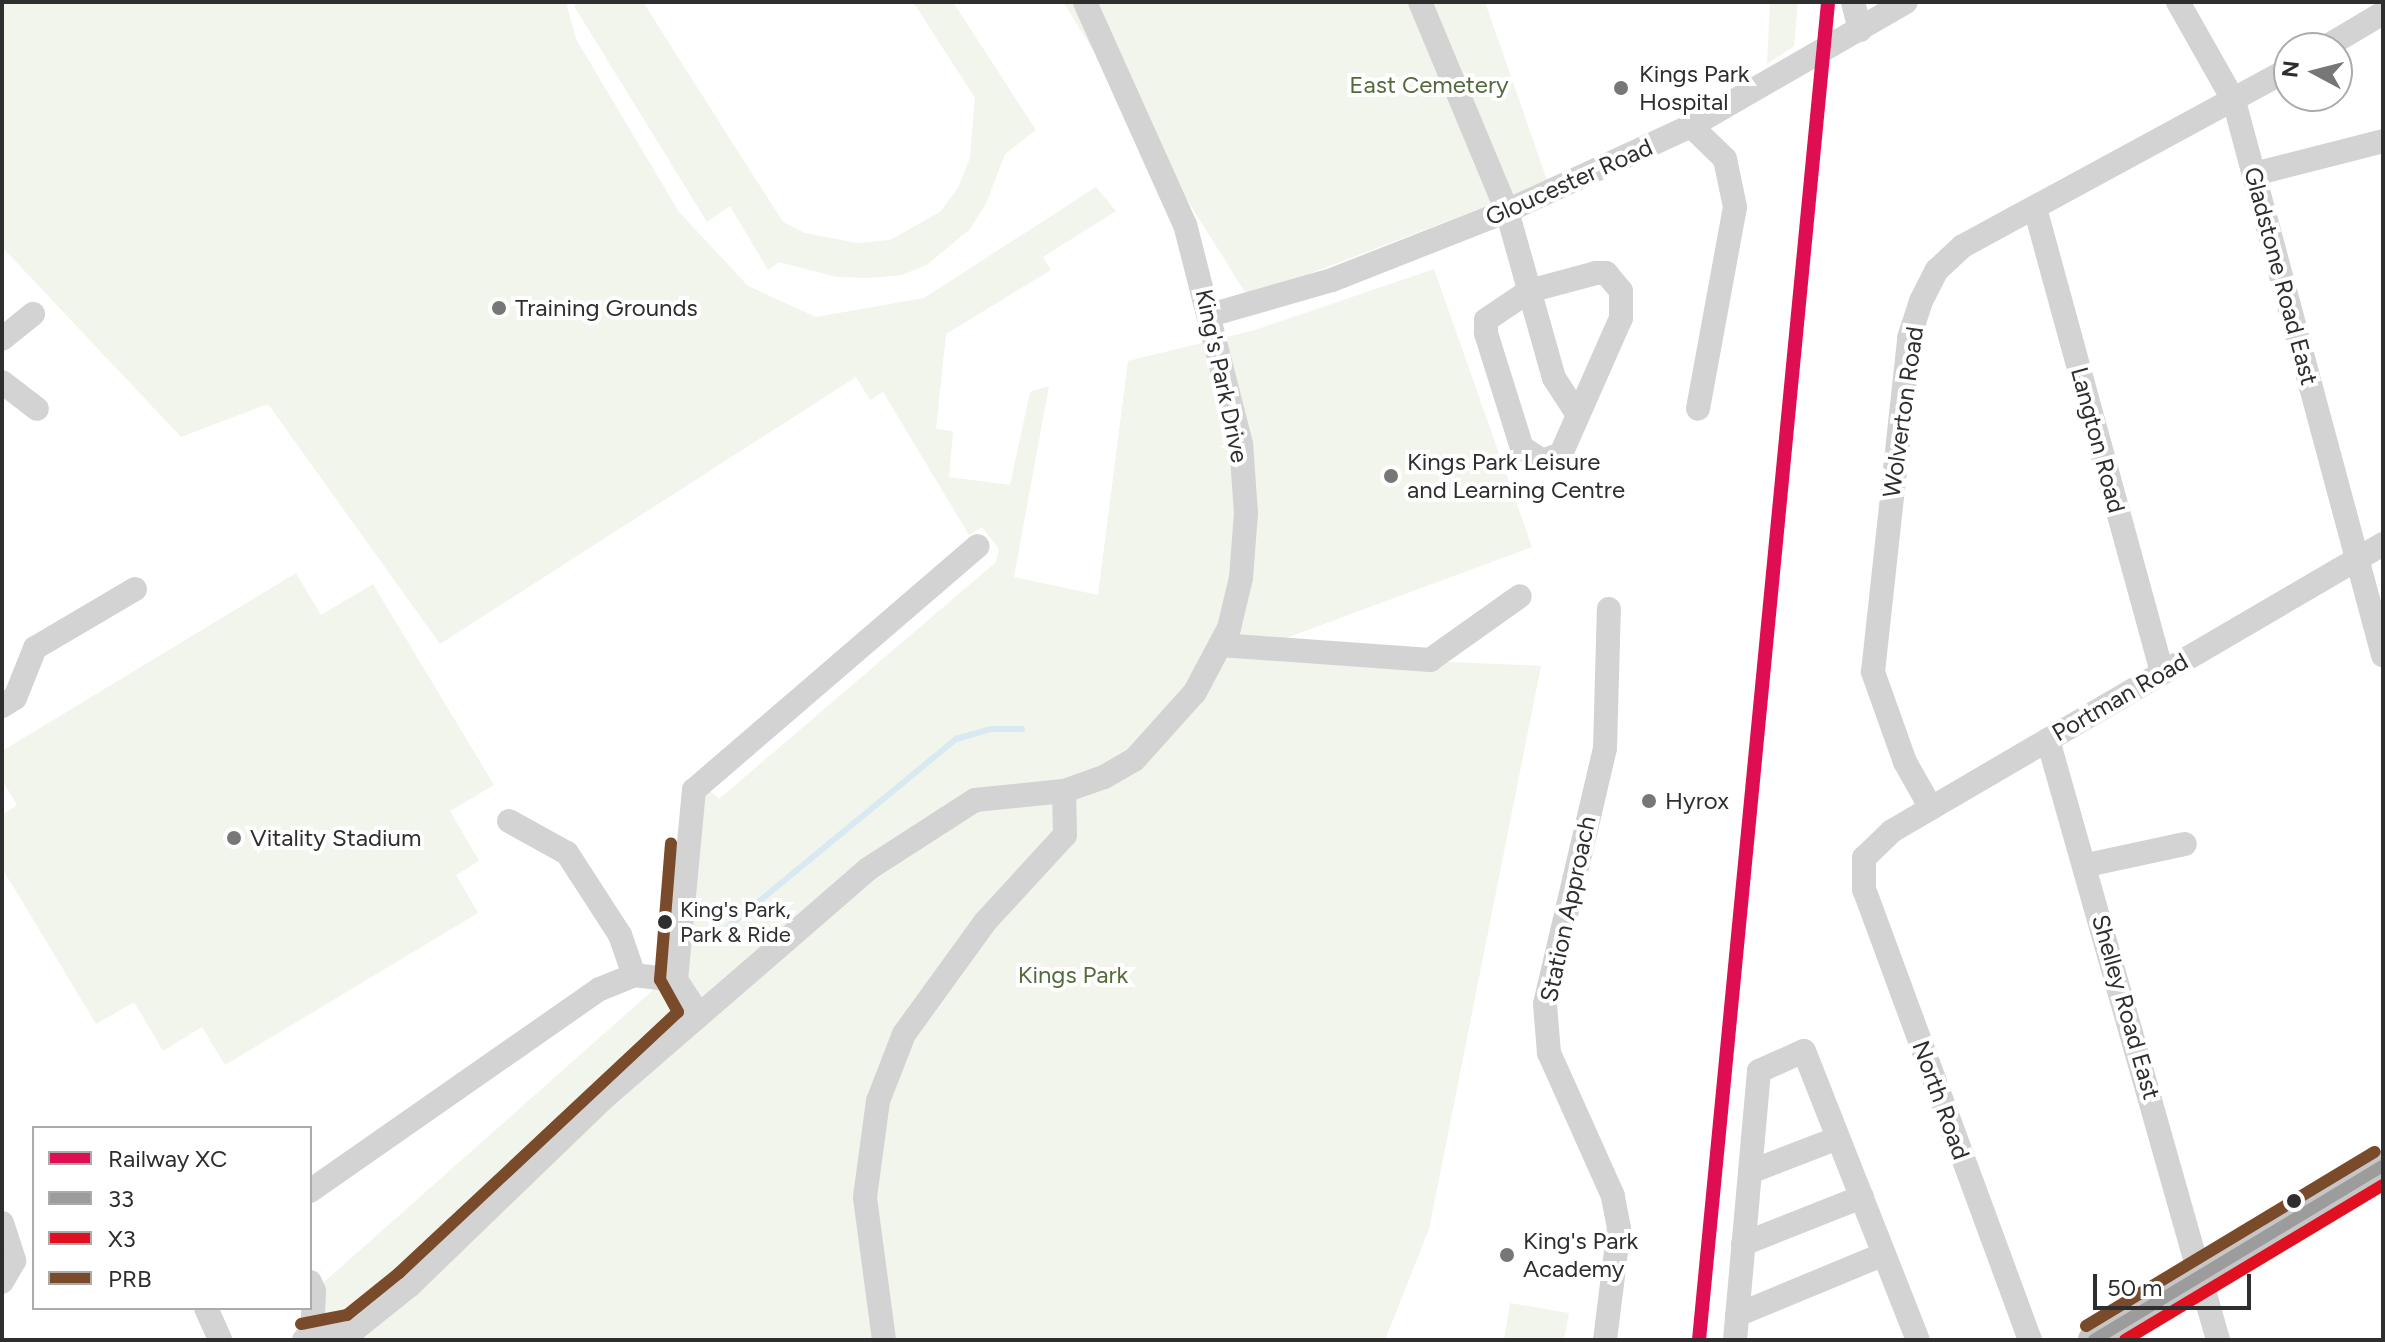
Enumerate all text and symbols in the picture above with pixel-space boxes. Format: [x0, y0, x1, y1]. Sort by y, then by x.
north arrow [2273, 32, 2353, 112]
text: N [2276, 59, 2305, 79]
place label: Kings Park Hospital [1639, 60, 1749, 116]
park label: East Cemetery [1349, 71, 1509, 99]
marker: Kings Park Hospital [1610, 77, 1632, 99]
street label: Gloucester Road [1481, 132, 1657, 232]
street label: Gladstone Road East [2238, 164, 2324, 388]
street label: King's Park Drive [1190, 287, 1254, 465]
place label: Training Grounds [515, 294, 698, 322]
marker: Training Grounds [490, 299, 508, 317]
street label: Wolverton Road [1877, 325, 1929, 499]
street label: Langton Road [2065, 364, 2131, 516]
place label: Kings Park Leisure and Learning Centre [1407, 448, 1625, 504]
marker: Kings Park Leisure and Learning Centre [1382, 467, 1400, 485]
street label: Portman Road [2047, 647, 2193, 747]
place label: Hyrox [1665, 787, 1729, 815]
marker: Hyrox [1640, 792, 1658, 810]
street label: Station Approach [1534, 814, 1602, 1004]
place label: Vitality Stadium [250, 824, 421, 852]
marker: Vitality Stadium [225, 829, 243, 847]
place label: King's Park, Park & Ride [680, 896, 791, 948]
street label: Shelley Road East [2086, 911, 2166, 1103]
marker: King's Park, Park & Ride [657, 914, 673, 930]
park label: Kings Park [1018, 961, 1128, 989]
street label: North Road [1906, 1037, 1976, 1163]
legend [32, 1126, 312, 1310]
text: Railway XC [108, 1144, 227, 1173]
text: 33 [108, 1184, 134, 1213]
unlabelled marker [2286, 1193, 2302, 1209]
text: X3 [108, 1224, 136, 1253]
place label: King's Park Academy [1523, 1227, 1638, 1283]
marker: King's Park Academy [1498, 1246, 1516, 1264]
scale bar [2097, 1258, 2255, 1308]
text: PRB [108, 1264, 152, 1293]
text: 50 m [2107, 1273, 2163, 1302]

